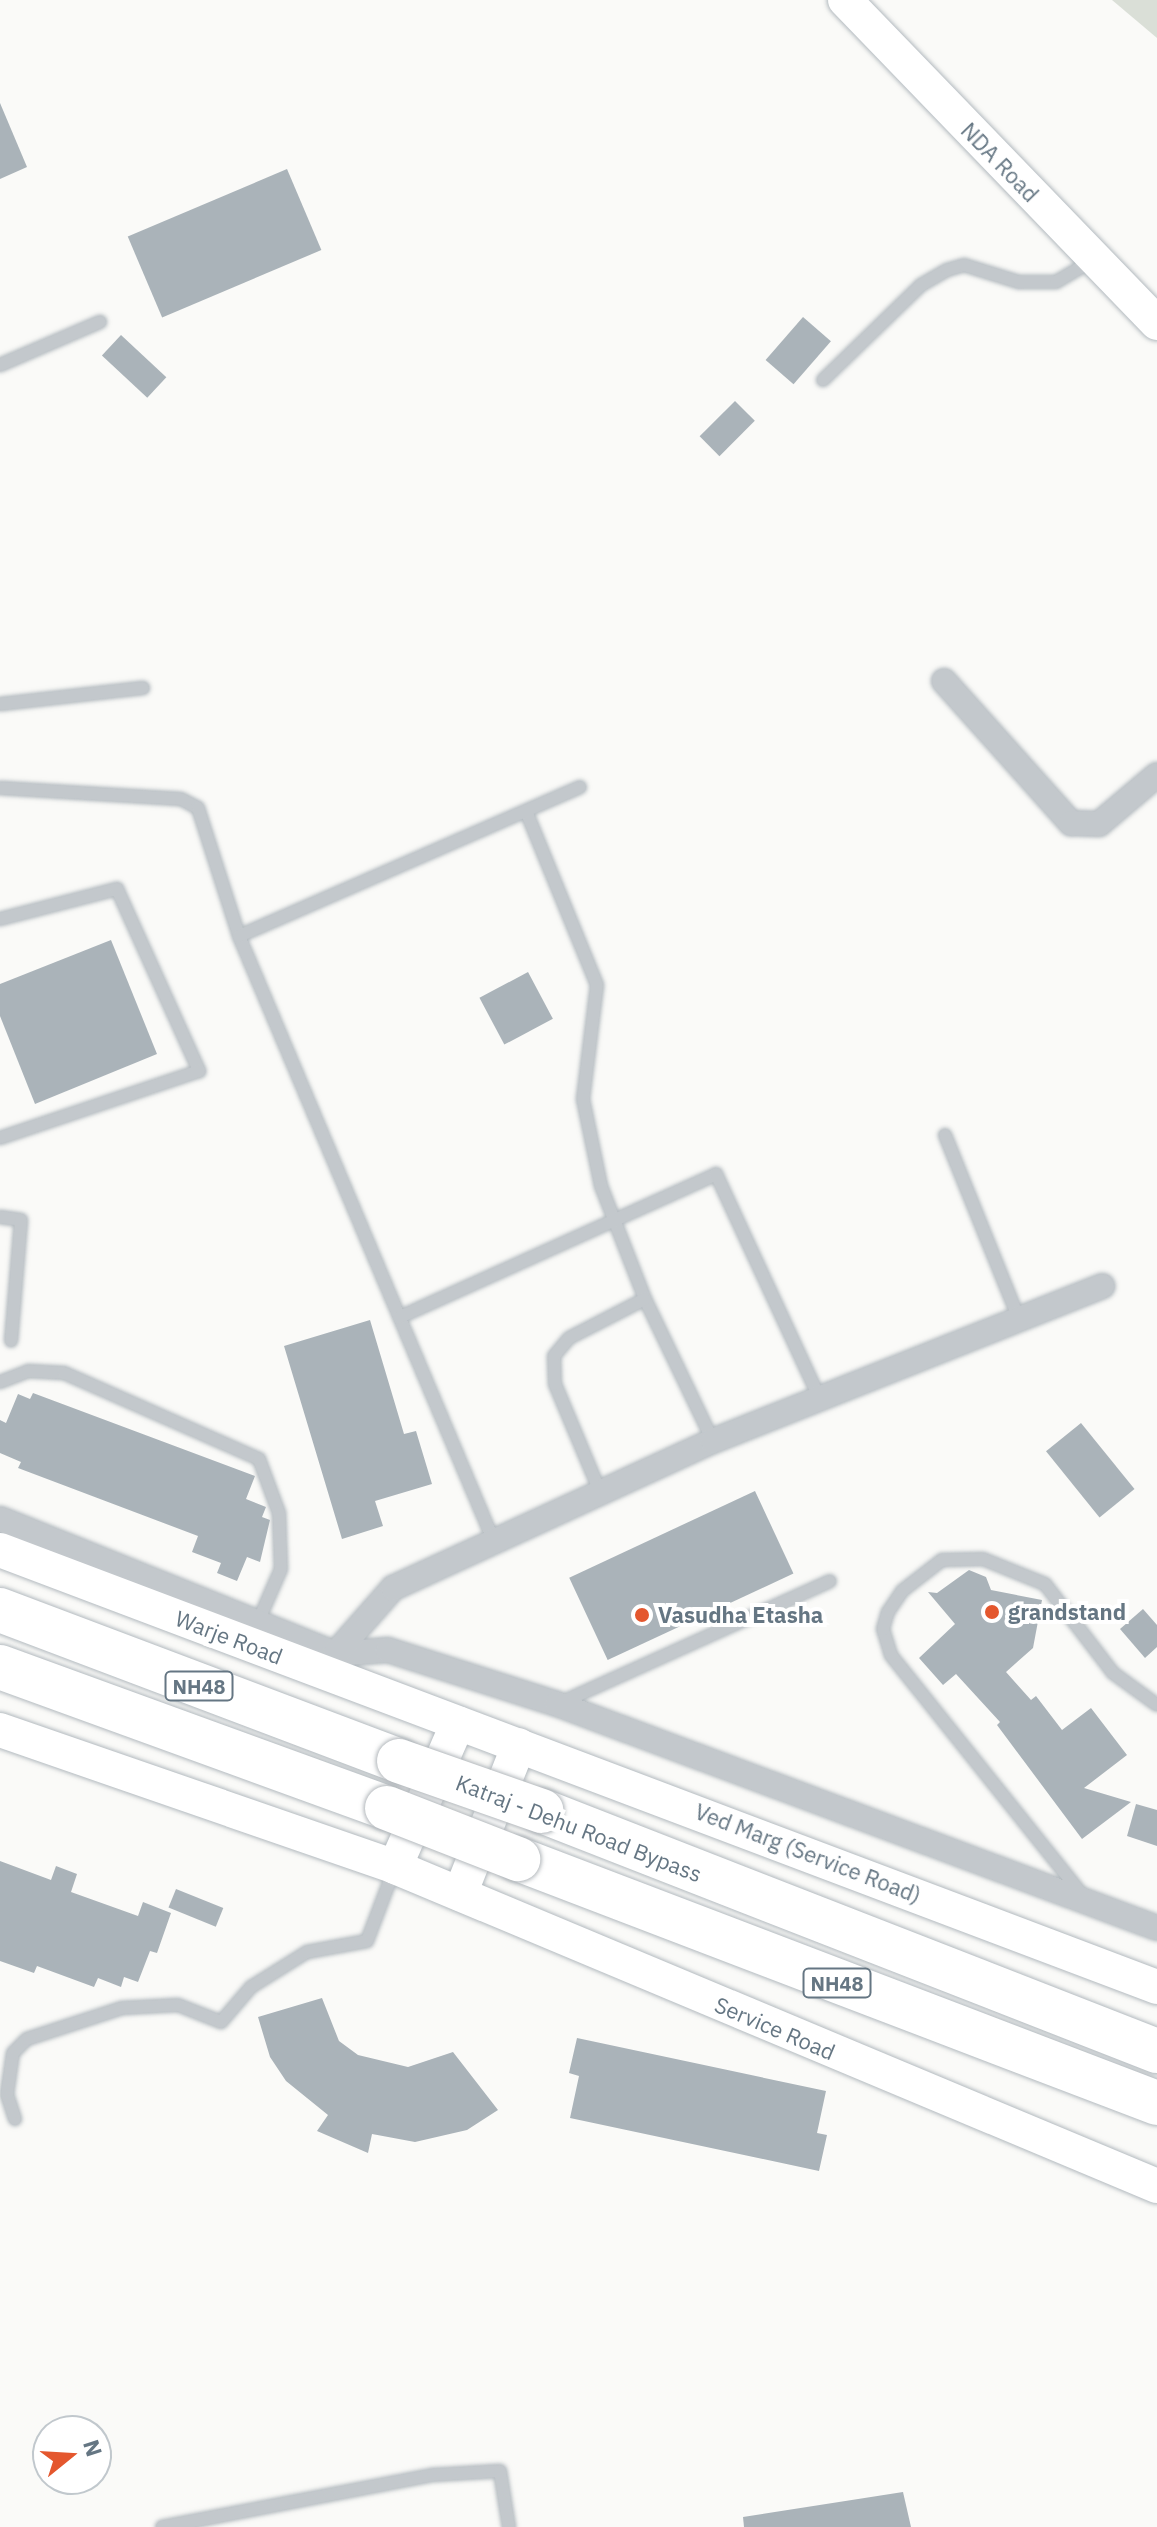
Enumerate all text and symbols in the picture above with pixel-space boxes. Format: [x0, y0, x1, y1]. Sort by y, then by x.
street label: NDA Road [956, 117, 1044, 207]
place label: grandstand [1008, 1599, 1126, 1625]
place label: Vasudha Etasha [658, 1602, 823, 1628]
marker: grandstand [983, 1603, 1001, 1621]
street label: Warje Road [172, 1605, 286, 1669]
marker: Vasudha Etasha [633, 1606, 651, 1624]
road number: NH48 [163, 1670, 235, 1702]
street label: Katraj - Dehu Road Bypass [452, 1769, 706, 1887]
street label: Ved Marg (Service Road) [691, 1798, 925, 1908]
road number: NH48 [801, 1967, 873, 1999]
street label: Service Road [711, 1991, 839, 2065]
north arrow [32, 2415, 112, 2495]
text: N [77, 2436, 110, 2460]

